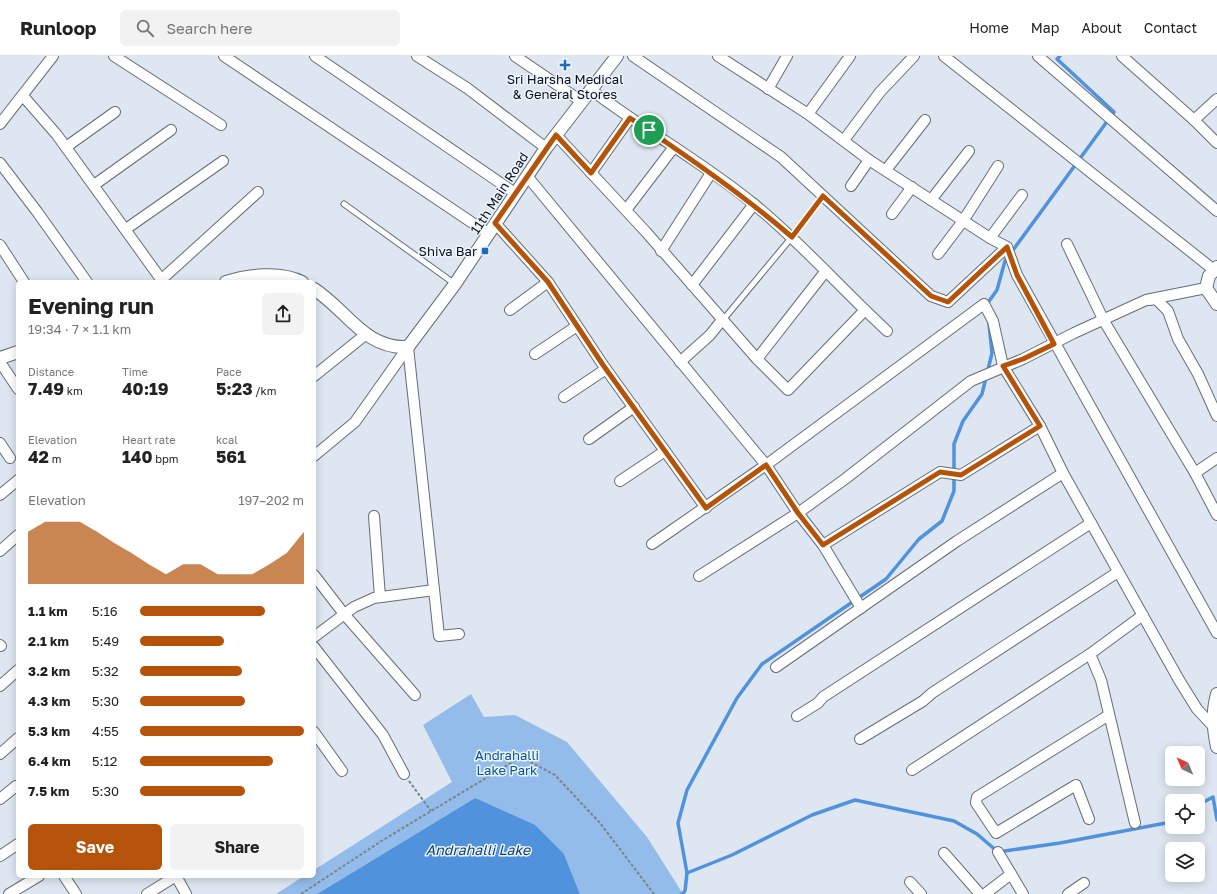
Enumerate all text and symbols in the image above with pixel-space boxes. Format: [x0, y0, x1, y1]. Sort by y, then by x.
search box [120, 10, 400, 46]
text: Runloop [20, 16, 96, 39]
icon: search [134, 17, 156, 39]
text: Search here [166, 19, 252, 37]
text: Home [969, 19, 1009, 36]
text: Map [1031, 19, 1059, 36]
text: About [1081, 19, 1122, 36]
text: Contact [1144, 19, 1197, 36]
marker: Sri Harsha Medical & General Stores [560, 60, 570, 70]
place label: Sri Harsha Medical & General Stores [507, 71, 623, 102]
pin [632, 113, 666, 147]
icon: arrive [638, 119, 660, 141]
street label: 11th Main Road [467, 149, 531, 237]
place label: Shiva Bar [419, 243, 477, 259]
marker: Shiva Bar [480, 246, 490, 256]
text: Evening run [28, 292, 154, 319]
button: share [262, 293, 304, 335]
text: 19:34 · 7 × 1.1 km [28, 321, 131, 337]
text: Distance [28, 365, 74, 378]
text: Time [122, 365, 148, 378]
text: Pace [216, 365, 242, 378]
text: 7.49 [28, 378, 64, 399]
text: 40:19 [122, 378, 169, 399]
text: 5:23 [216, 378, 253, 399]
text: km [64, 384, 83, 397]
text: /km [253, 384, 277, 397]
text: Elevation [28, 433, 77, 446]
text: Heart rate [122, 433, 176, 446]
text: kcal [216, 433, 238, 446]
text: 42 [28, 446, 49, 467]
text: 140 [122, 446, 152, 467]
text: 561 [216, 446, 246, 467]
text: m [49, 452, 62, 465]
text: bpm [152, 452, 178, 465]
text: Elevation [28, 492, 86, 508]
text: 197–202 m [238, 492, 304, 508]
text: 1.1 km [28, 603, 68, 619]
text: 5:16 [92, 603, 118, 619]
text: 2.1 km [28, 633, 69, 649]
text: 5:49 [92, 633, 119, 649]
text: 3.2 km [28, 663, 70, 679]
text: 5:32 [92, 663, 119, 679]
text: 4.3 km [28, 693, 70, 709]
text: 5:30 [92, 693, 119, 709]
text: 5.3 km [28, 723, 70, 739]
text: 4:55 [92, 723, 119, 739]
north arrow [1165, 746, 1205, 786]
map controls [1165, 746, 1205, 882]
park label: Andrahalli Lake Park [475, 747, 539, 778]
text: 6.4 km [28, 753, 71, 769]
text: 5:12 [92, 753, 117, 769]
text: 7.5 km [28, 783, 69, 799]
text: 5:30 [92, 783, 119, 799]
button: locate [1165, 794, 1205, 834]
button: Save [28, 824, 162, 870]
button: Share [170, 824, 304, 870]
water label: Andrahalli Lake [426, 841, 531, 858]
button: layers [1165, 842, 1205, 882]

